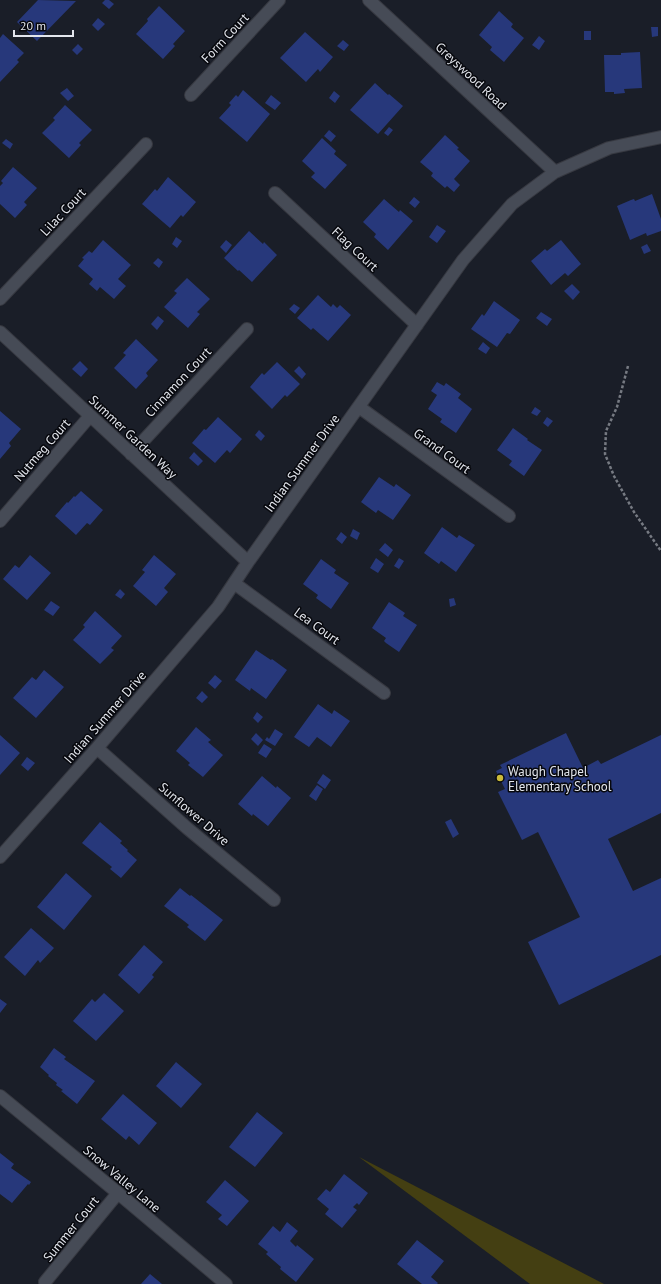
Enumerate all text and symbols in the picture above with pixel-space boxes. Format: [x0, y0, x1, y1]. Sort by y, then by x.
street label: Form Court [198, 9, 253, 67]
scale bar [14, 12, 73, 38]
text: 20 m [20, 18, 46, 33]
street label: Greyswood Road [432, 39, 510, 113]
street label: Lilac Court [36, 184, 90, 240]
street label: Flag Court [328, 223, 382, 275]
street label: Cinnamon Court [141, 343, 215, 421]
street label: Summer Garden Way [85, 392, 181, 482]
street label: Indian Summer Drive [261, 411, 343, 515]
street label: Nutmeg Court [10, 415, 74, 485]
street label: Grand Court [410, 425, 474, 478]
street label: Lea Court [291, 604, 344, 649]
street label: Indian Summer Drive [60, 667, 150, 767]
place label: Waugh Chapel Elementary School [508, 763, 612, 795]
marker: Waugh Chapel Elementary School [495, 773, 505, 783]
street label: Sunflower Drive [155, 779, 233, 849]
street label: Snow Valley Lane [80, 1142, 164, 1216]
street label: Summer Court [39, 1192, 103, 1265]

